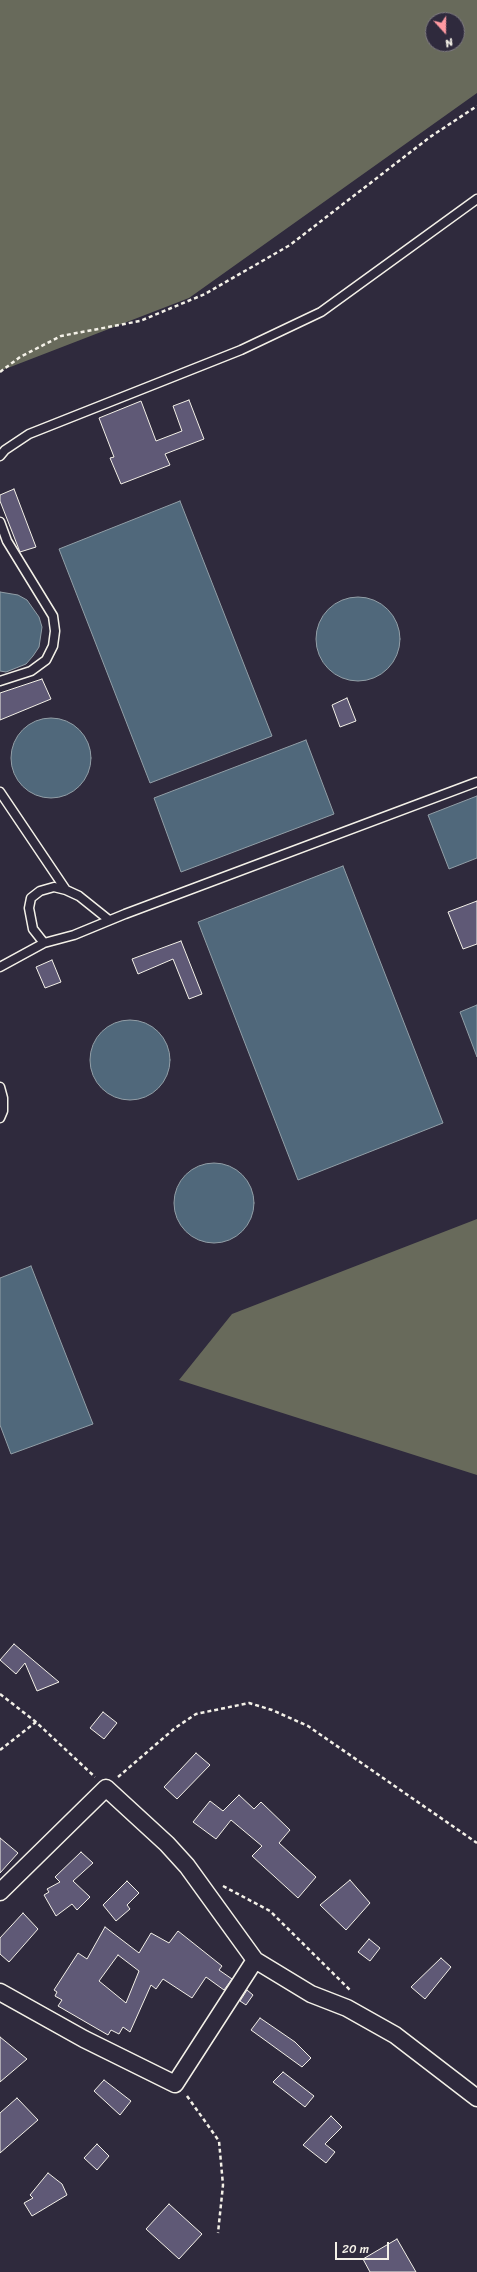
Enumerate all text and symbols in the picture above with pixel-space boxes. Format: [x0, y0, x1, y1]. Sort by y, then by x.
north arrow [425, 12, 465, 52]
text: N [442, 33, 456, 53]
scale bar [337, 2234, 391, 2260]
text: 20 m [342, 2238, 369, 2260]

